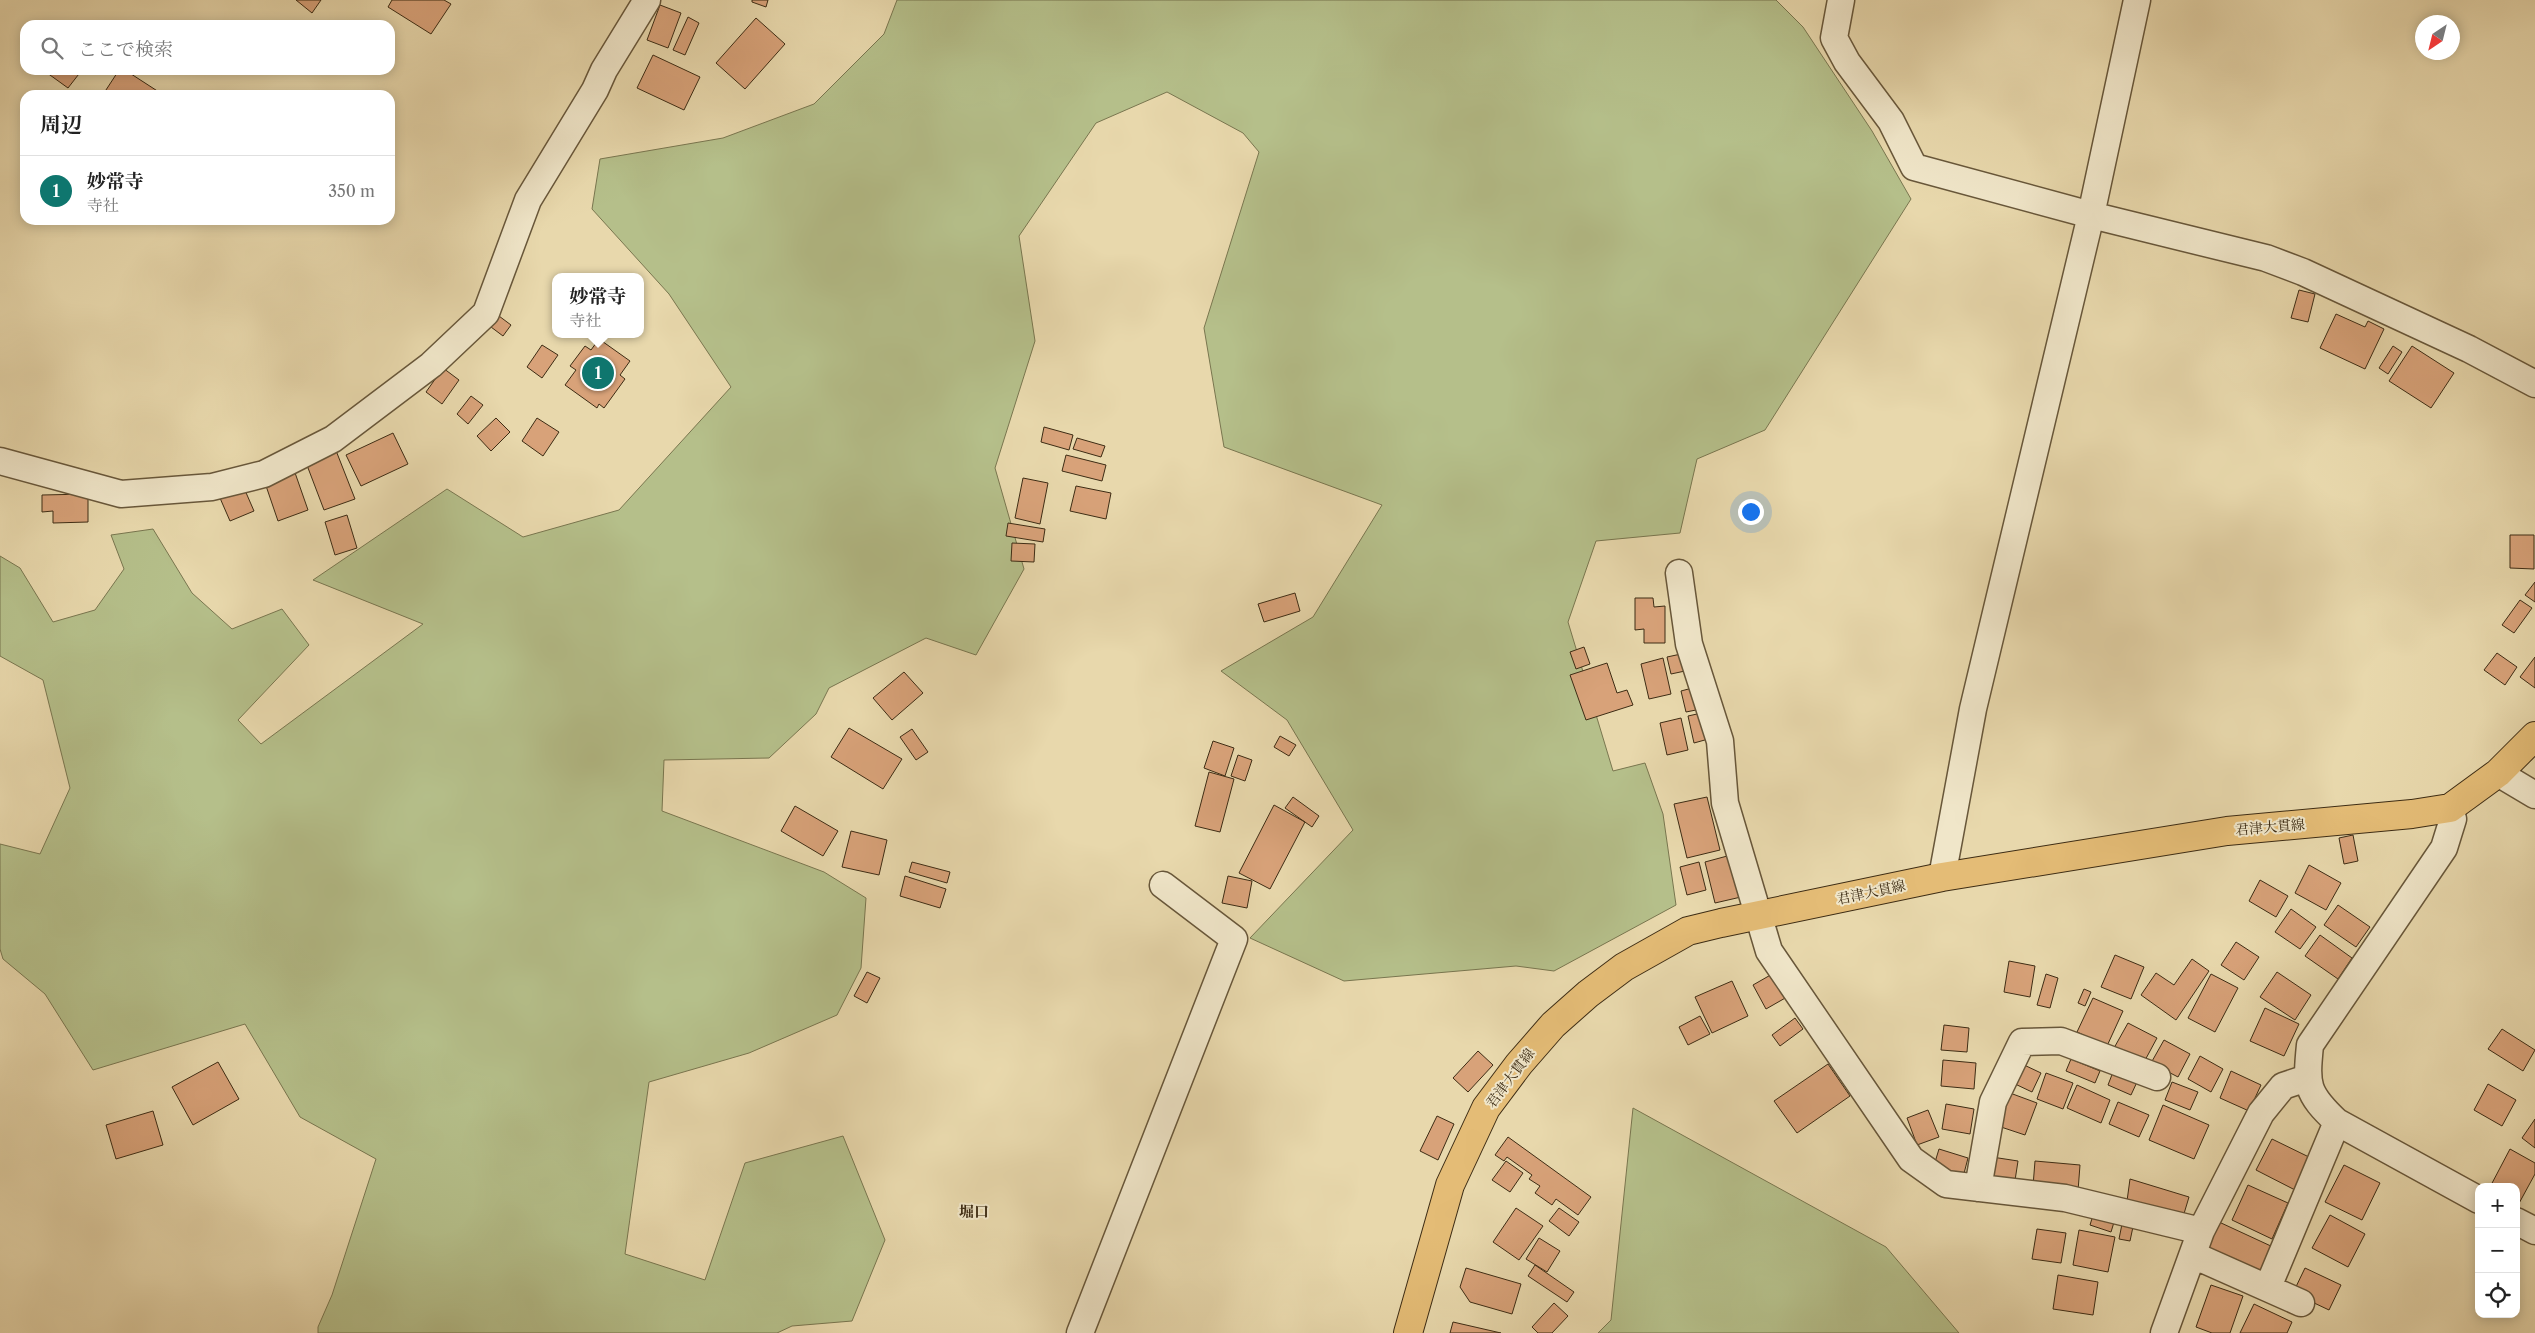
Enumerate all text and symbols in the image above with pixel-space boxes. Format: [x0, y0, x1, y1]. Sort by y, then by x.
north arrow [2415, 15, 2460, 60]
search box [20, 20, 395, 75]
icon: search [38, 34, 66, 62]
text: ここで検索 [78, 38, 173, 61]
text: 周辺 [40, 112, 82, 137]
text: 妙常寺 [87, 170, 144, 193]
text: 1 [52, 181, 60, 201]
text: 350 m [328, 181, 375, 201]
text: 寺社 [87, 195, 119, 215]
popup [552, 273, 644, 338]
text: 妙常寺 [569, 285, 627, 308]
text: 寺社 [569, 310, 602, 330]
pin: 1 [582, 354, 614, 392]
your location [1738, 499, 1764, 525]
street label: 君津大貫線 [2234, 815, 2306, 839]
street label: 君津大貫線 [1835, 876, 1907, 908]
street label: 君津大貫線 [1482, 1045, 1538, 1111]
map controls [2475, 1183, 2520, 1318]
button: + [2475, 1183, 2520, 1228]
district label: 堀口 [959, 1202, 989, 1221]
button: − [2475, 1228, 2520, 1273]
button: locate [2475, 1273, 2520, 1318]

